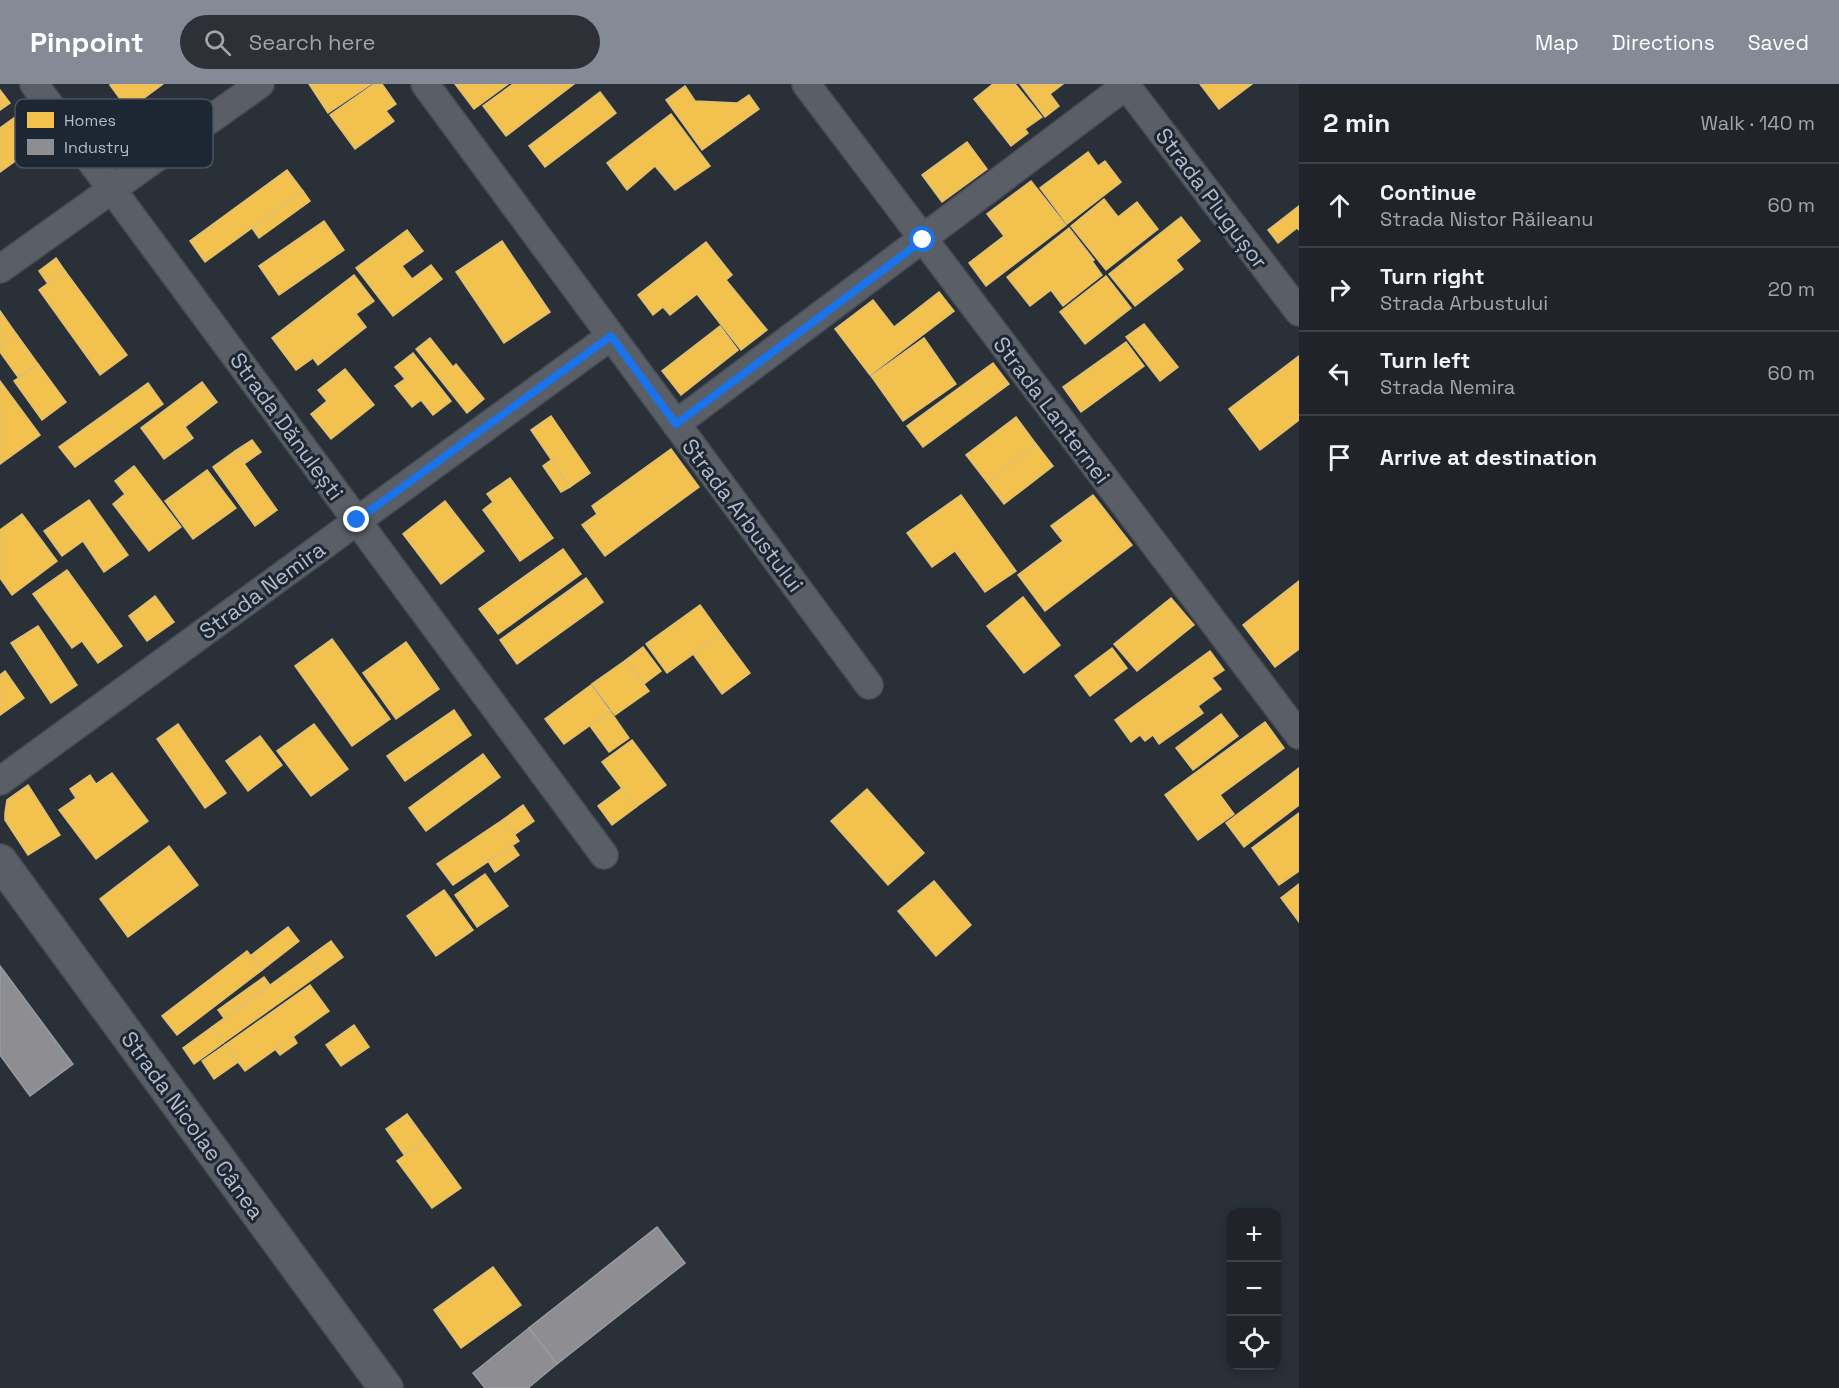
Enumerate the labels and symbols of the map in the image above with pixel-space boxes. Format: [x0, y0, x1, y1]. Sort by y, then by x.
legend [15, 99, 213, 168]
text: Homes [64, 110, 116, 131]
street label: Strada Plugușor [1150, 122, 1274, 274]
text: Industry [64, 137, 129, 158]
route start [909, 226, 935, 252]
street label: Strada Lanternei [988, 331, 1116, 489]
street label: Strada Dănulești [224, 347, 350, 505]
street label: Strada Arbustului [676, 433, 810, 597]
route end [343, 506, 369, 532]
street label: Strada Nemira [194, 535, 331, 645]
street label: Strada Nicolae Cânea [115, 1026, 271, 1225]

